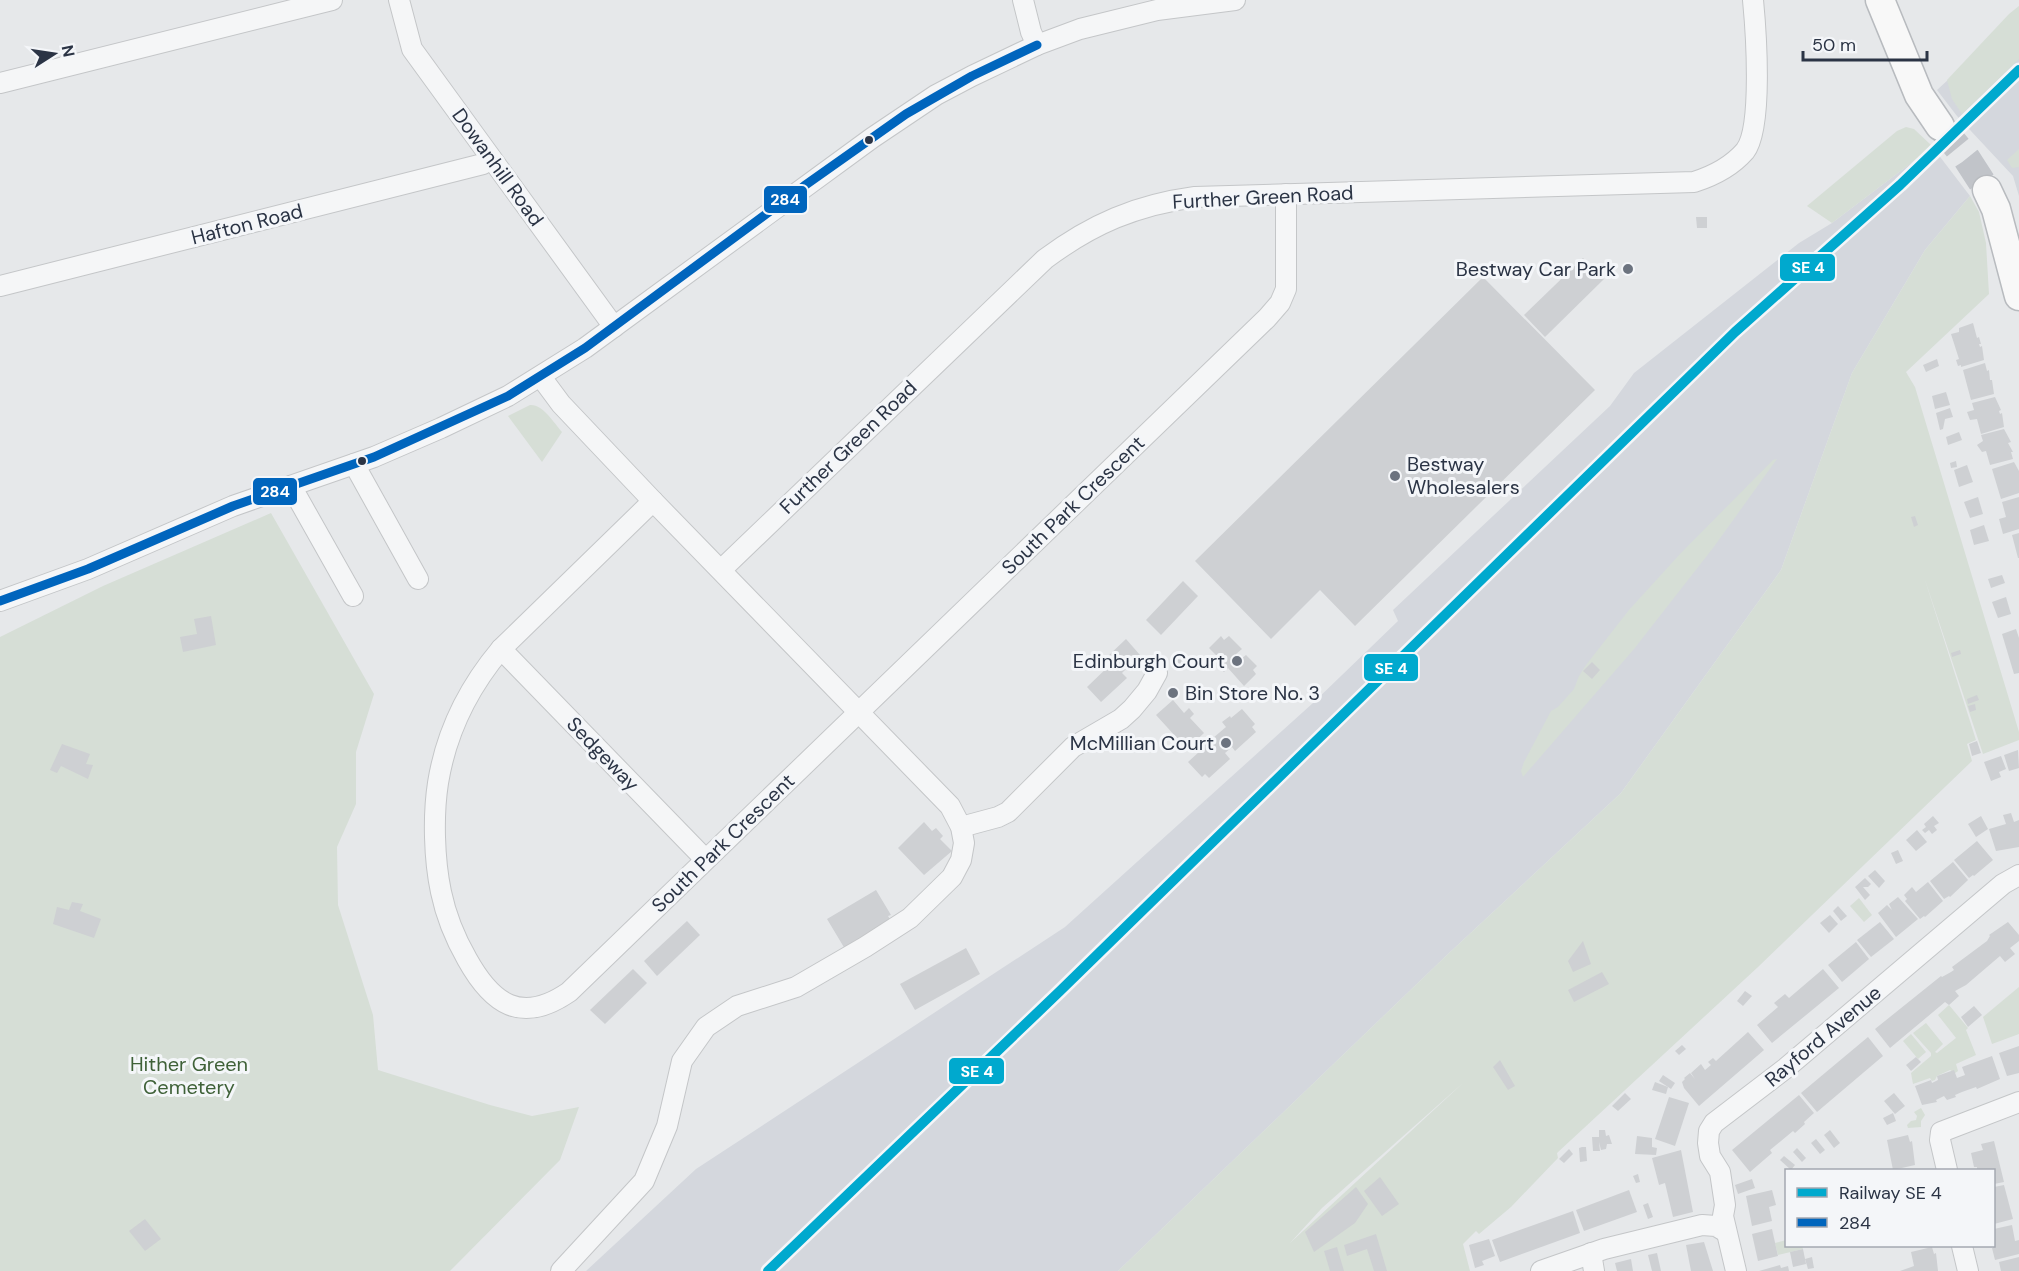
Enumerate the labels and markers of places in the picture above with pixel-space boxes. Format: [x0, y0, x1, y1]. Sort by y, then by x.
unlabelled marker [863, 134, 875, 146]
place label: Bestway Car Park [1456, 256, 1616, 282]
marker: Bestway Car Park [1621, 262, 1635, 276]
place label: Bestway Wholesalers [1407, 451, 1520, 500]
unlabelled marker [356, 455, 368, 467]
marker: Bestway Wholesalers [1388, 469, 1402, 483]
place label: Edinburgh Court [1073, 648, 1225, 674]
marker: Edinburgh Court [1230, 654, 1244, 668]
place label: Bin Store No. 3 [1185, 680, 1320, 706]
marker: Bin Store No. 3 [1166, 686, 1180, 700]
place label: McMillian Court [1070, 730, 1214, 756]
marker: McMillian Court [1219, 736, 1233, 750]

